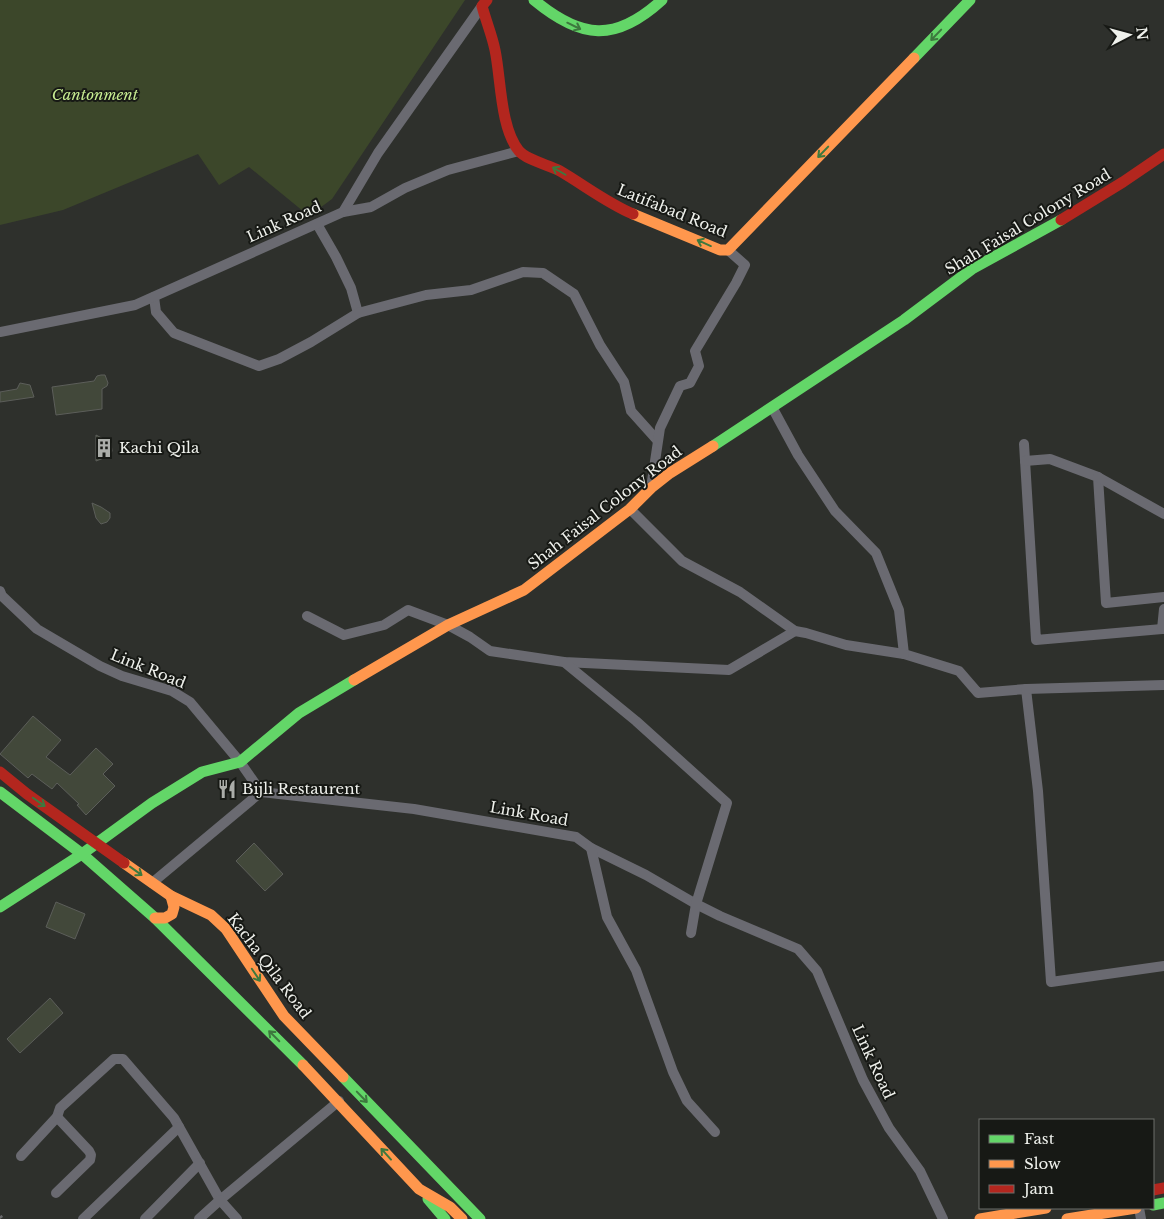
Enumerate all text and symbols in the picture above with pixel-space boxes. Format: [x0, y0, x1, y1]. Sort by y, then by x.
north arrow [1104, 10, 1154, 60]
one-way arrow [567, 21, 582, 31]
text: N [1132, 26, 1152, 41]
one-way arrow [930, 29, 942, 41]
park label: Cantonment [52, 85, 139, 104]
one-way arrow [817, 146, 829, 159]
street label: Shah Faisal Colony Road [941, 164, 1114, 279]
one-way arrow [551, 166, 566, 176]
street label: Latifabad Road [614, 180, 730, 241]
street label: Link Road [244, 197, 324, 246]
one-way arrow [697, 237, 712, 247]
building icon: Kachi Qila [93, 437, 115, 459]
place label: Kachi Qila [119, 438, 200, 457]
street label: Shah Faisal Colony Road [524, 442, 685, 574]
street label: Link Road [108, 645, 189, 692]
restaurant icon: Bijli Restaurent [216, 778, 238, 800]
place label: Bijli Restaurent [242, 779, 361, 798]
one-way arrow [31, 797, 45, 807]
street label: Link Road [488, 797, 570, 830]
one-way arrow [129, 866, 143, 876]
street label: Kacha Qila Road [223, 909, 315, 1022]
one-way arrow [252, 967, 262, 981]
street label: Link Road [848, 1022, 899, 1102]
one-way arrow [268, 1030, 280, 1042]
one-way arrow [356, 1091, 368, 1103]
legend [979, 1119, 1154, 1209]
text: Fast [1024, 1129, 1055, 1148]
one-way arrow [380, 1147, 392, 1160]
text: Slow [1024, 1154, 1061, 1173]
text: Jam [1022, 1179, 1054, 1198]

